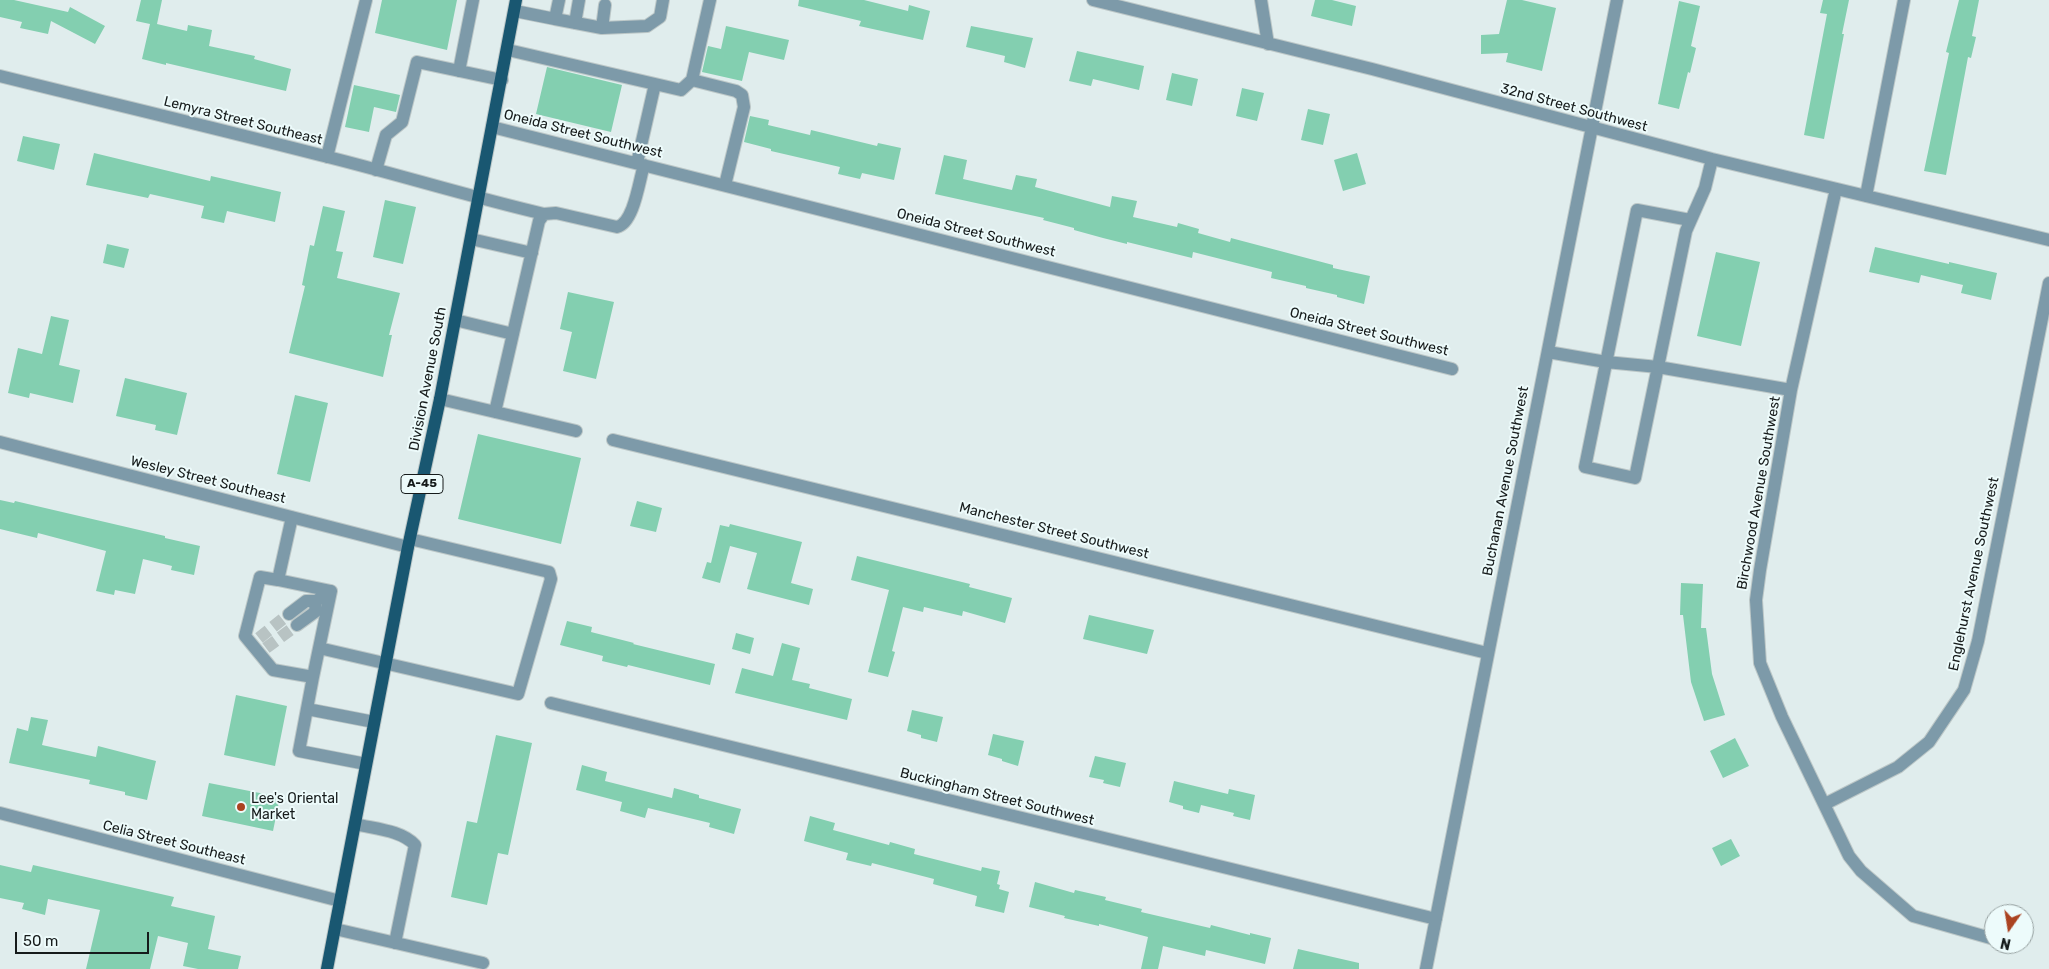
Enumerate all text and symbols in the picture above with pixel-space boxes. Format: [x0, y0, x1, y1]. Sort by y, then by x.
street label: 32nd Street Southwest [1499, 80, 1649, 136]
street label: Lemyra Street Southeast [162, 93, 324, 149]
street label: Oneida Street Southwest [502, 106, 664, 162]
street label: Oneida Street Southwest [895, 205, 1057, 261]
street label: Oneida Street Southwest [1288, 304, 1450, 360]
street label: Division Avenue South [406, 306, 450, 452]
street label: Buchanan Avenue Southwest [1479, 385, 1533, 577]
street label: Birchwood Avenue Southwest [1734, 395, 1784, 591]
street label: Wesley Street Southeast [129, 453, 287, 507]
road number: A-45 [401, 474, 443, 494]
street label: Englehurst Avenue Southwest [1945, 475, 2003, 673]
street label: Manchester Street Southwest [957, 499, 1151, 563]
street label: Buckingham Street Southwest [898, 765, 1096, 829]
place label: Lee's Oriental Market [251, 791, 338, 824]
marker: Lee's Oriental Market [235, 801, 247, 813]
street label: Celia Street Southeast [101, 817, 247, 869]
north arrow [1984, 904, 2034, 954]
scale bar [18, 922, 151, 954]
text: 50 m [23, 932, 58, 950]
text: N [1999, 934, 2013, 953]

